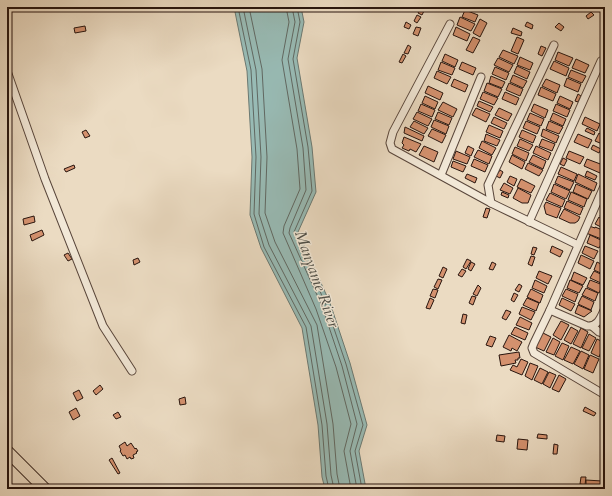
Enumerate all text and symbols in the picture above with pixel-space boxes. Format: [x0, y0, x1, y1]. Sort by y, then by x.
water label: Manyame River [289, 227, 345, 331]

